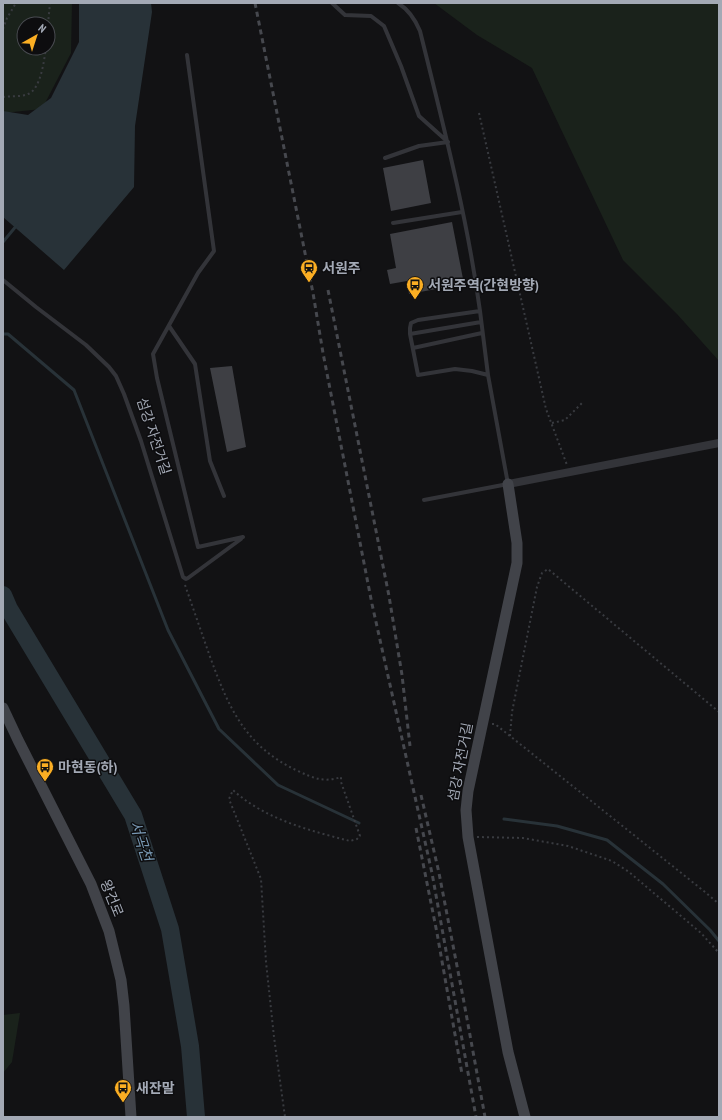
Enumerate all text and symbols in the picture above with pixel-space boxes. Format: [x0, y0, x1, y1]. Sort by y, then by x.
north arrow [16, 16, 56, 56]
text: N [36, 21, 49, 36]
station icon: 서원주 [299, 258, 319, 283]
place label: 서원주 [322, 259, 361, 277]
bus stop icon: 서원주역(간현방향) [405, 275, 425, 300]
place label: 서원주역(간현방향) [428, 276, 539, 294]
street label: 섬강 자전거길 [133, 395, 175, 477]
street label: 섬강 자전거길 [444, 721, 476, 803]
bus stop icon: 마현동(하) [35, 757, 55, 782]
place label: 마현동(하) [58, 758, 117, 776]
water label: 서곡천 [126, 818, 158, 866]
street label: 왕건로 [96, 877, 128, 919]
bus stop icon: 새잔말 [113, 1078, 133, 1103]
place label: 새잔말 [136, 1079, 175, 1097]

